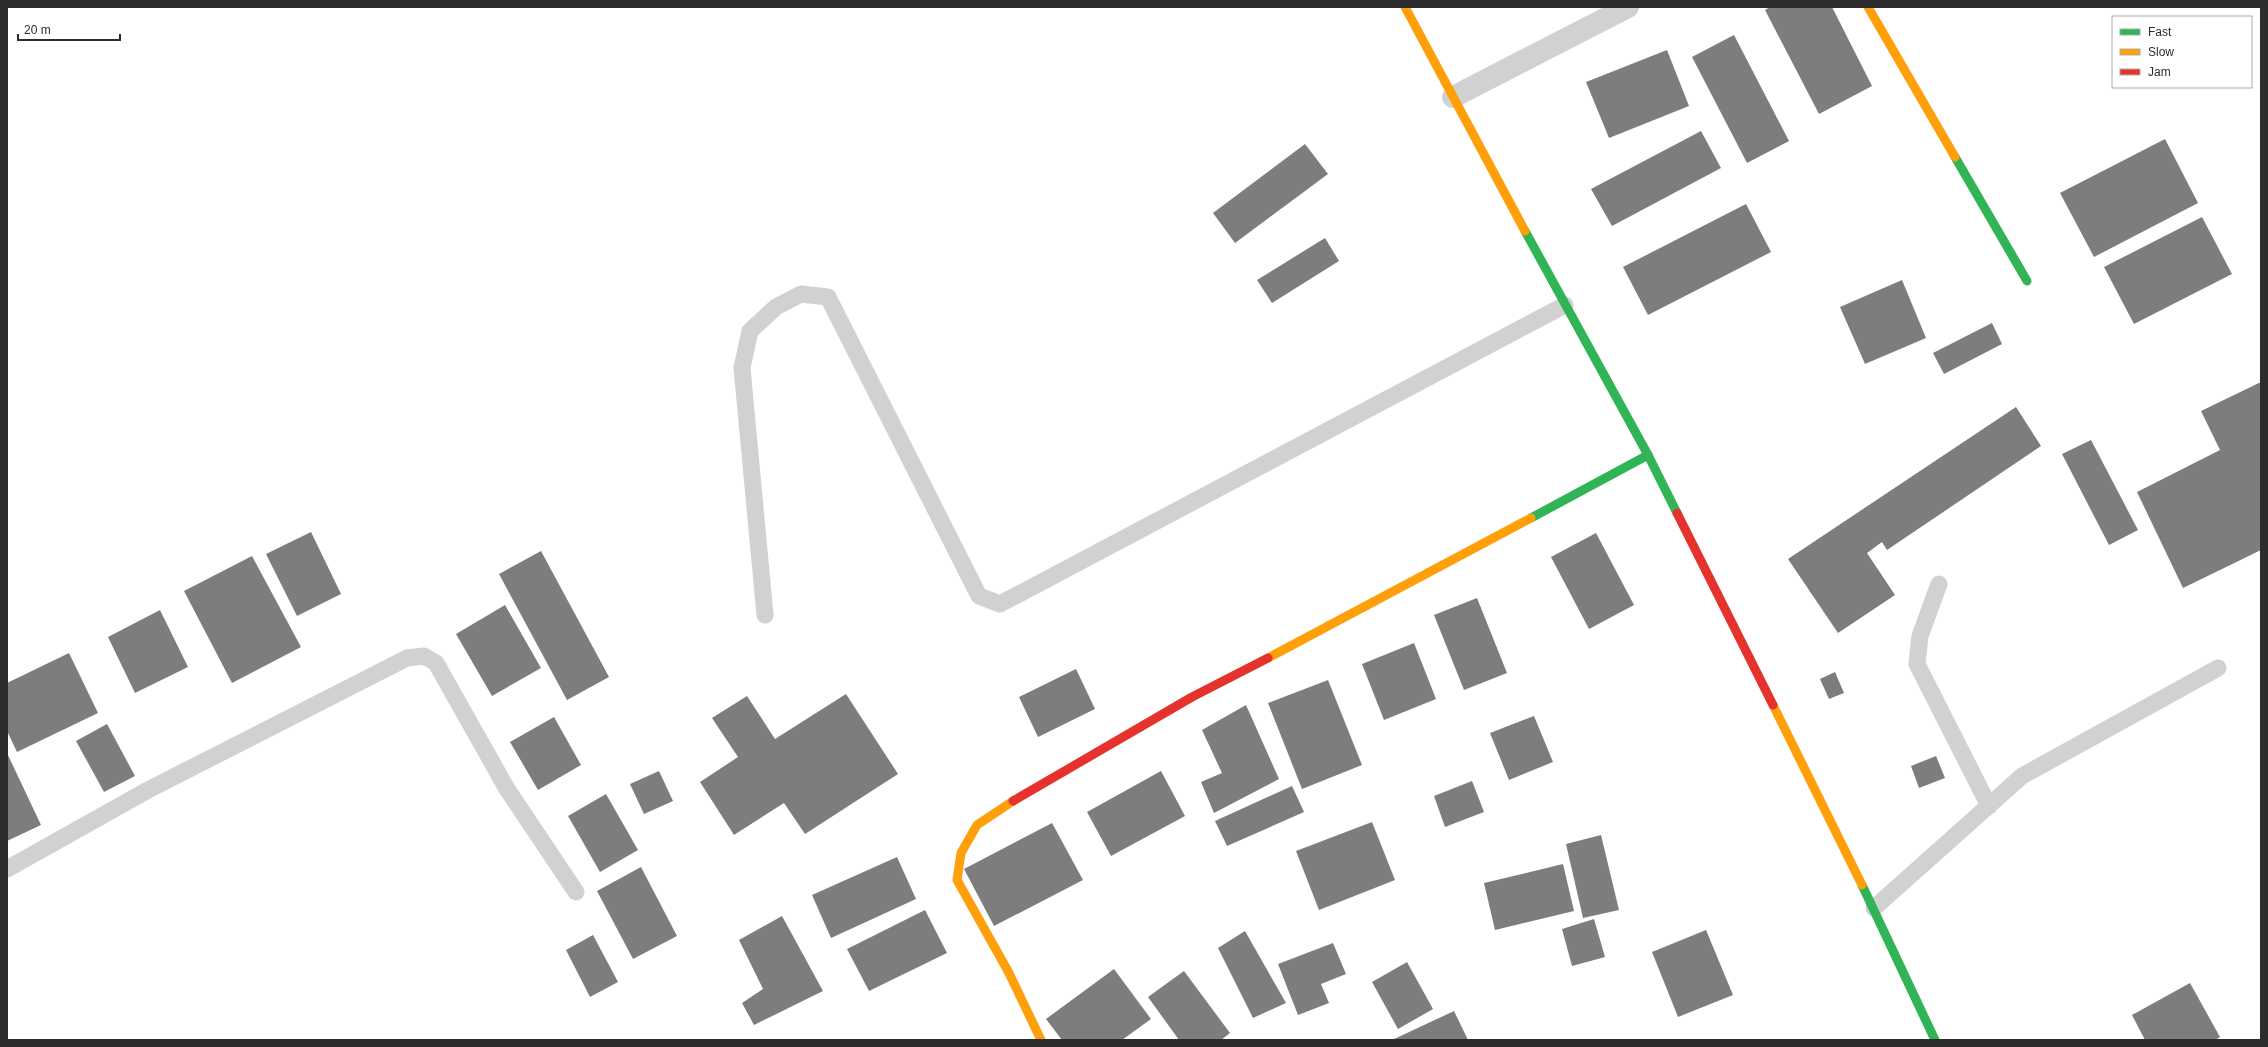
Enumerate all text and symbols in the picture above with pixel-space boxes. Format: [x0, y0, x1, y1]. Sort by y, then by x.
scale bar [18, 16, 120, 42]
legend [2112, 16, 2252, 88]
text: 20 m [24, 23, 51, 37]
text: Fast [2148, 25, 2172, 39]
text: Slow [2148, 45, 2174, 59]
text: Jam [2148, 65, 2171, 79]

